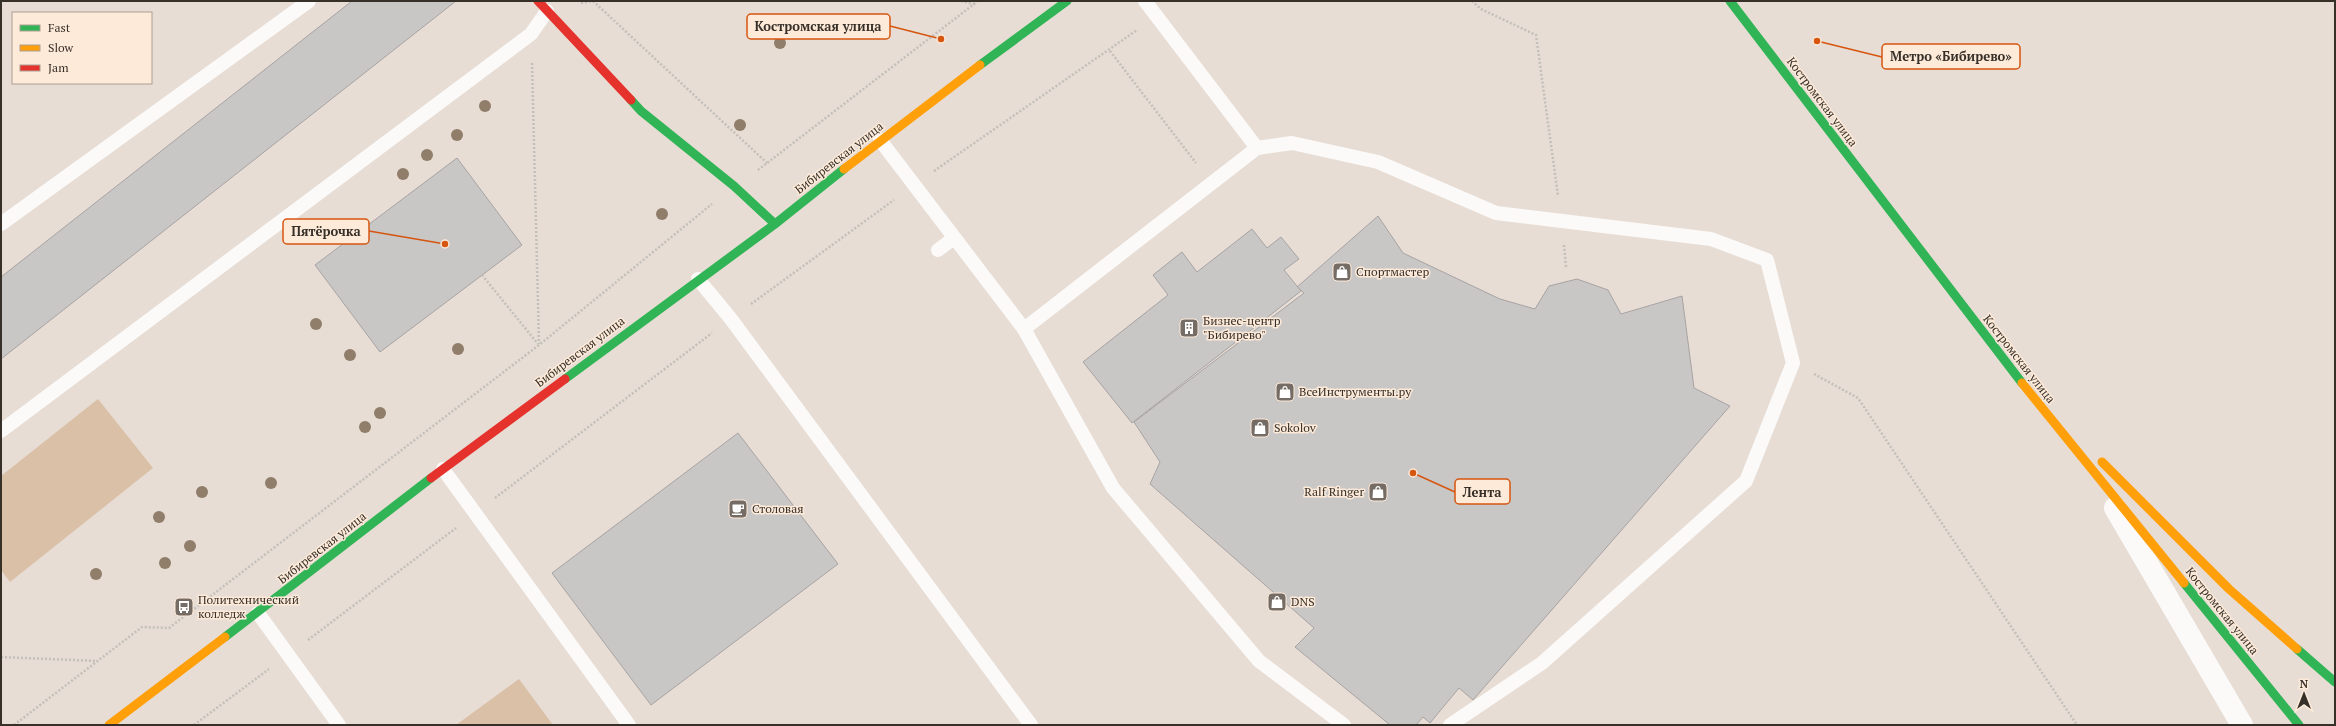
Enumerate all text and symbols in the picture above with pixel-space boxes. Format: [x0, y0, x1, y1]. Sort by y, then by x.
legend [12, 12, 152, 84]
callout: Костромская улица [747, 14, 890, 39]
text: Костромская улица [754, 17, 882, 35]
text: Fast [48, 20, 71, 35]
text: Slow [48, 40, 74, 55]
callout: Метро «Бибирево» [1882, 44, 2020, 69]
text: Метро «Бибирево» [1890, 47, 2012, 65]
street label: Костромская улица [1784, 54, 1861, 149]
text: Jam [48, 60, 69, 75]
street label: Бибиревская улица [792, 118, 886, 197]
callout: Пятёрочка [283, 219, 369, 244]
text: Пятёрочка [291, 222, 362, 240]
shop icon: Спортмастер [1331, 261, 1353, 283]
place label: Спортмастер [1356, 264, 1429, 279]
street label: Костромская улица [1980, 312, 2059, 406]
street label: Бибиревская улица [532, 313, 627, 390]
place label: Бизнес-центр "Бибирево" [1203, 313, 1281, 342]
building icon: Бизнес-центр "Бибирево" [1178, 317, 1200, 339]
shop icon: ВсеИнструменты.ру [1274, 381, 1296, 403]
place label: ВсеИнструменты.ру [1299, 384, 1412, 399]
shop icon: Sokolov [1249, 417, 1271, 439]
place label: Sokolov [1274, 420, 1317, 435]
callout: Лента [1455, 479, 1510, 504]
shop icon: Ralf Ringer [1367, 481, 1389, 503]
text: Лента [1461, 483, 1502, 501]
place label: Ralf Ringer [1304, 484, 1364, 499]
cafe icon: Столовая [727, 498, 749, 520]
place label: Столовая [752, 501, 804, 516]
street label: Бибиревская улица [275, 508, 369, 587]
street label: Костромская улица [2183, 564, 2262, 657]
shop icon: DNS [1266, 591, 1288, 613]
place label: Политехнический колледж [198, 592, 299, 621]
place label: DNS [1291, 594, 1315, 609]
bus stop icon: Политехнический колледж [173, 596, 195, 618]
north arrow [2284, 674, 2324, 714]
text: N [2300, 677, 2309, 691]

